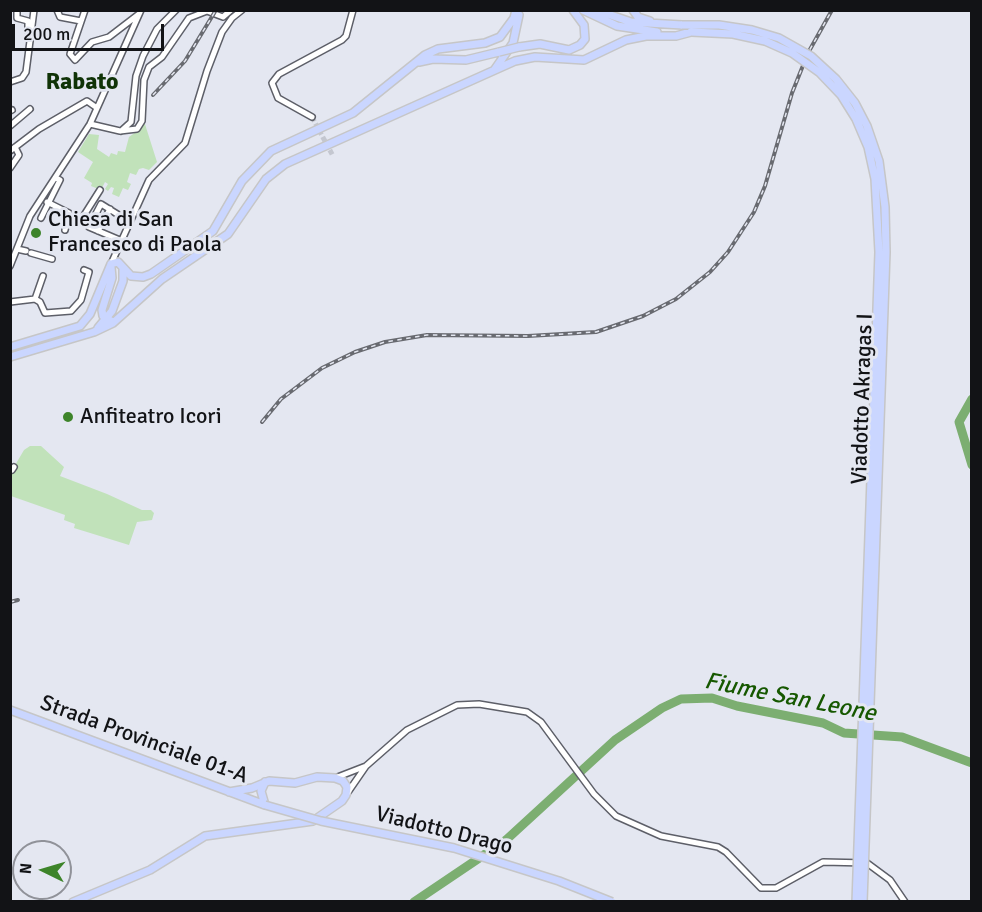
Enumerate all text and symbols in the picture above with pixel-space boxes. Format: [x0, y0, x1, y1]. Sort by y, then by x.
scale bar [15, 12, 166, 50]
text: 200 m [23, 23, 70, 45]
district label: Rabato [45, 69, 119, 97]
place label: Chiesa di San Francesco di Paola [48, 207, 222, 258]
marker: Chiesa di San Francesco di Paola [29, 226, 43, 240]
street label: Viadotto Akragas I [847, 313, 879, 485]
place label: Anfiteatro Icori [80, 404, 222, 430]
marker: Anfiteatro Icori [61, 410, 75, 424]
water label: Fiume San Leone [702, 667, 878, 729]
street label: Strada Provinciale 01-A [37, 690, 251, 790]
street label: Viadotto Drago [373, 801, 515, 861]
north arrow [12, 840, 72, 900]
text: N [16, 862, 37, 875]

